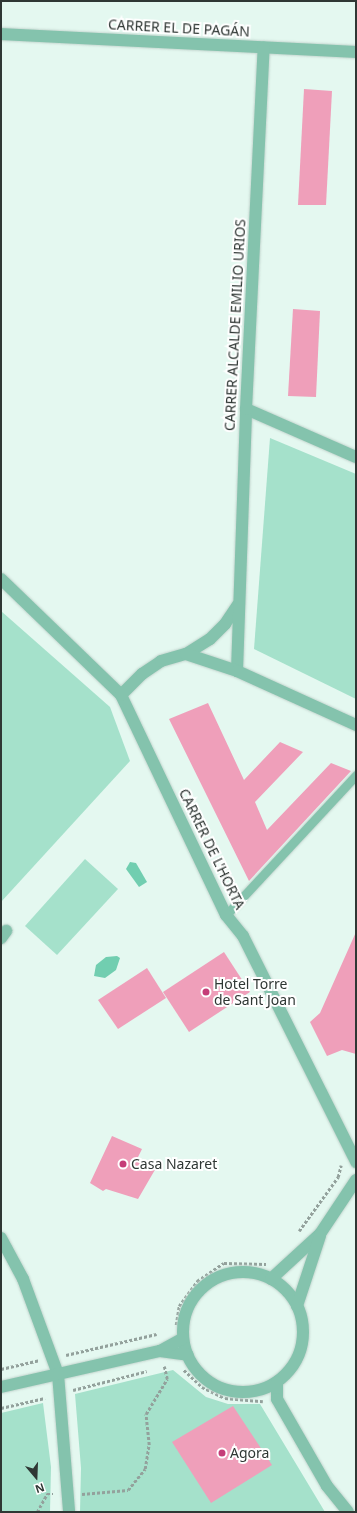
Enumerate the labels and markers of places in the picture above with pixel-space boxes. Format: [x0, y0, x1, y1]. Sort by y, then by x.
place label: Hotel Torre de Sant Joan [214, 976, 296, 1008]
marker: Hotel Torre de Sant Joan [201, 987, 211, 997]
place label: Casa Nazaret [131, 1156, 217, 1172]
marker: Casa Nazaret [118, 1159, 128, 1169]
place label: Agora [230, 1445, 269, 1461]
marker: Agora [217, 1448, 227, 1458]

